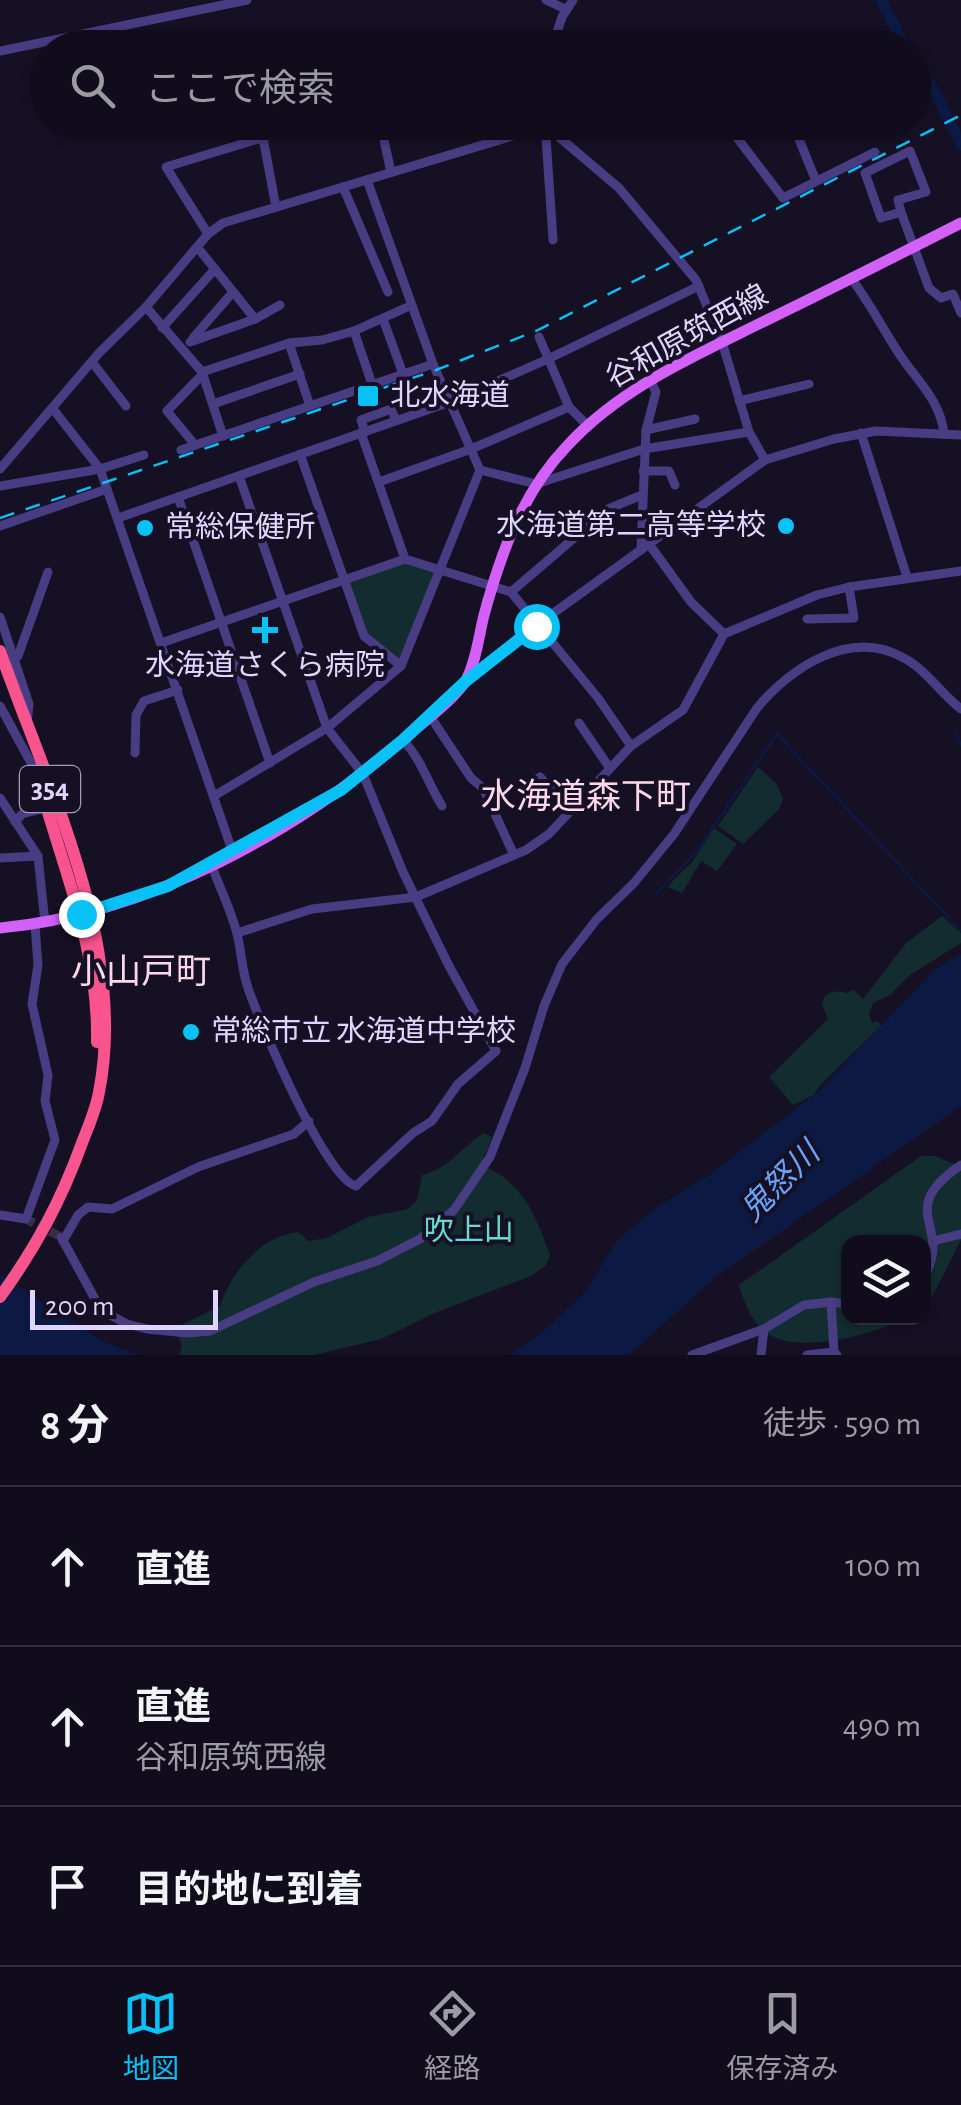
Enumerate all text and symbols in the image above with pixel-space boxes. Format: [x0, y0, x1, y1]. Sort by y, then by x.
search box [30, 30, 931, 140]
icon: search [65, 58, 120, 113]
text: ここで検索 [145, 71, 335, 109]
street label: 谷和原筑西線 [600, 278, 773, 394]
place label: 北水海道 [390, 379, 510, 411]
marker: 北水海道 [355, 383, 381, 409]
place label: 水海道第二高等学校 [496, 509, 766, 541]
place label: 常総保健所 [165, 511, 315, 543]
marker: 水海道第二高等学校 [775, 515, 797, 537]
marker: 常総保健所 [134, 517, 156, 539]
route start [514, 604, 560, 650]
marker: 水海道さくら病院 [252, 617, 278, 643]
place label: 水海道さくら病院 [145, 649, 385, 681]
road number: 354 [20, 766, 80, 812]
district label: 水海道森下町 [481, 778, 691, 815]
route end [59, 892, 105, 938]
district label: 小山戸町 [71, 954, 211, 990]
place label: 常総市立 水海道中学校 [211, 1015, 516, 1047]
marker: 常総市立 水海道中学校 [180, 1021, 202, 1043]
water label: 鬼怒川 [733, 1133, 827, 1227]
park label: 吹上山 [424, 1215, 514, 1246]
map controls [841, 1235, 931, 1325]
button: layers [841, 1235, 931, 1325]
scale bar [30, 1285, 218, 1330]
text: 200 m [45, 1293, 114, 1321]
text: 8 分 [40, 1405, 109, 1447]
text: 徒歩 · 590 m [763, 1408, 921, 1440]
icon: ahead [40, 1539, 95, 1594]
text: 100 m [845, 1550, 921, 1582]
text: 直進 [135, 1552, 211, 1590]
text: 直進 [135, 1689, 211, 1727]
icon: ahead [40, 1699, 95, 1754]
text: 490 m [843, 1710, 921, 1742]
text: 谷和原筑西線 [135, 1742, 327, 1774]
icon: arrive [40, 1859, 95, 1914]
text: 目的地に到着 [135, 1872, 363, 1910]
tab: 地図 [123, 1986, 179, 2087]
tab: 経路 [424, 1986, 480, 2087]
tab: 保存済み [726, 1986, 838, 2087]

